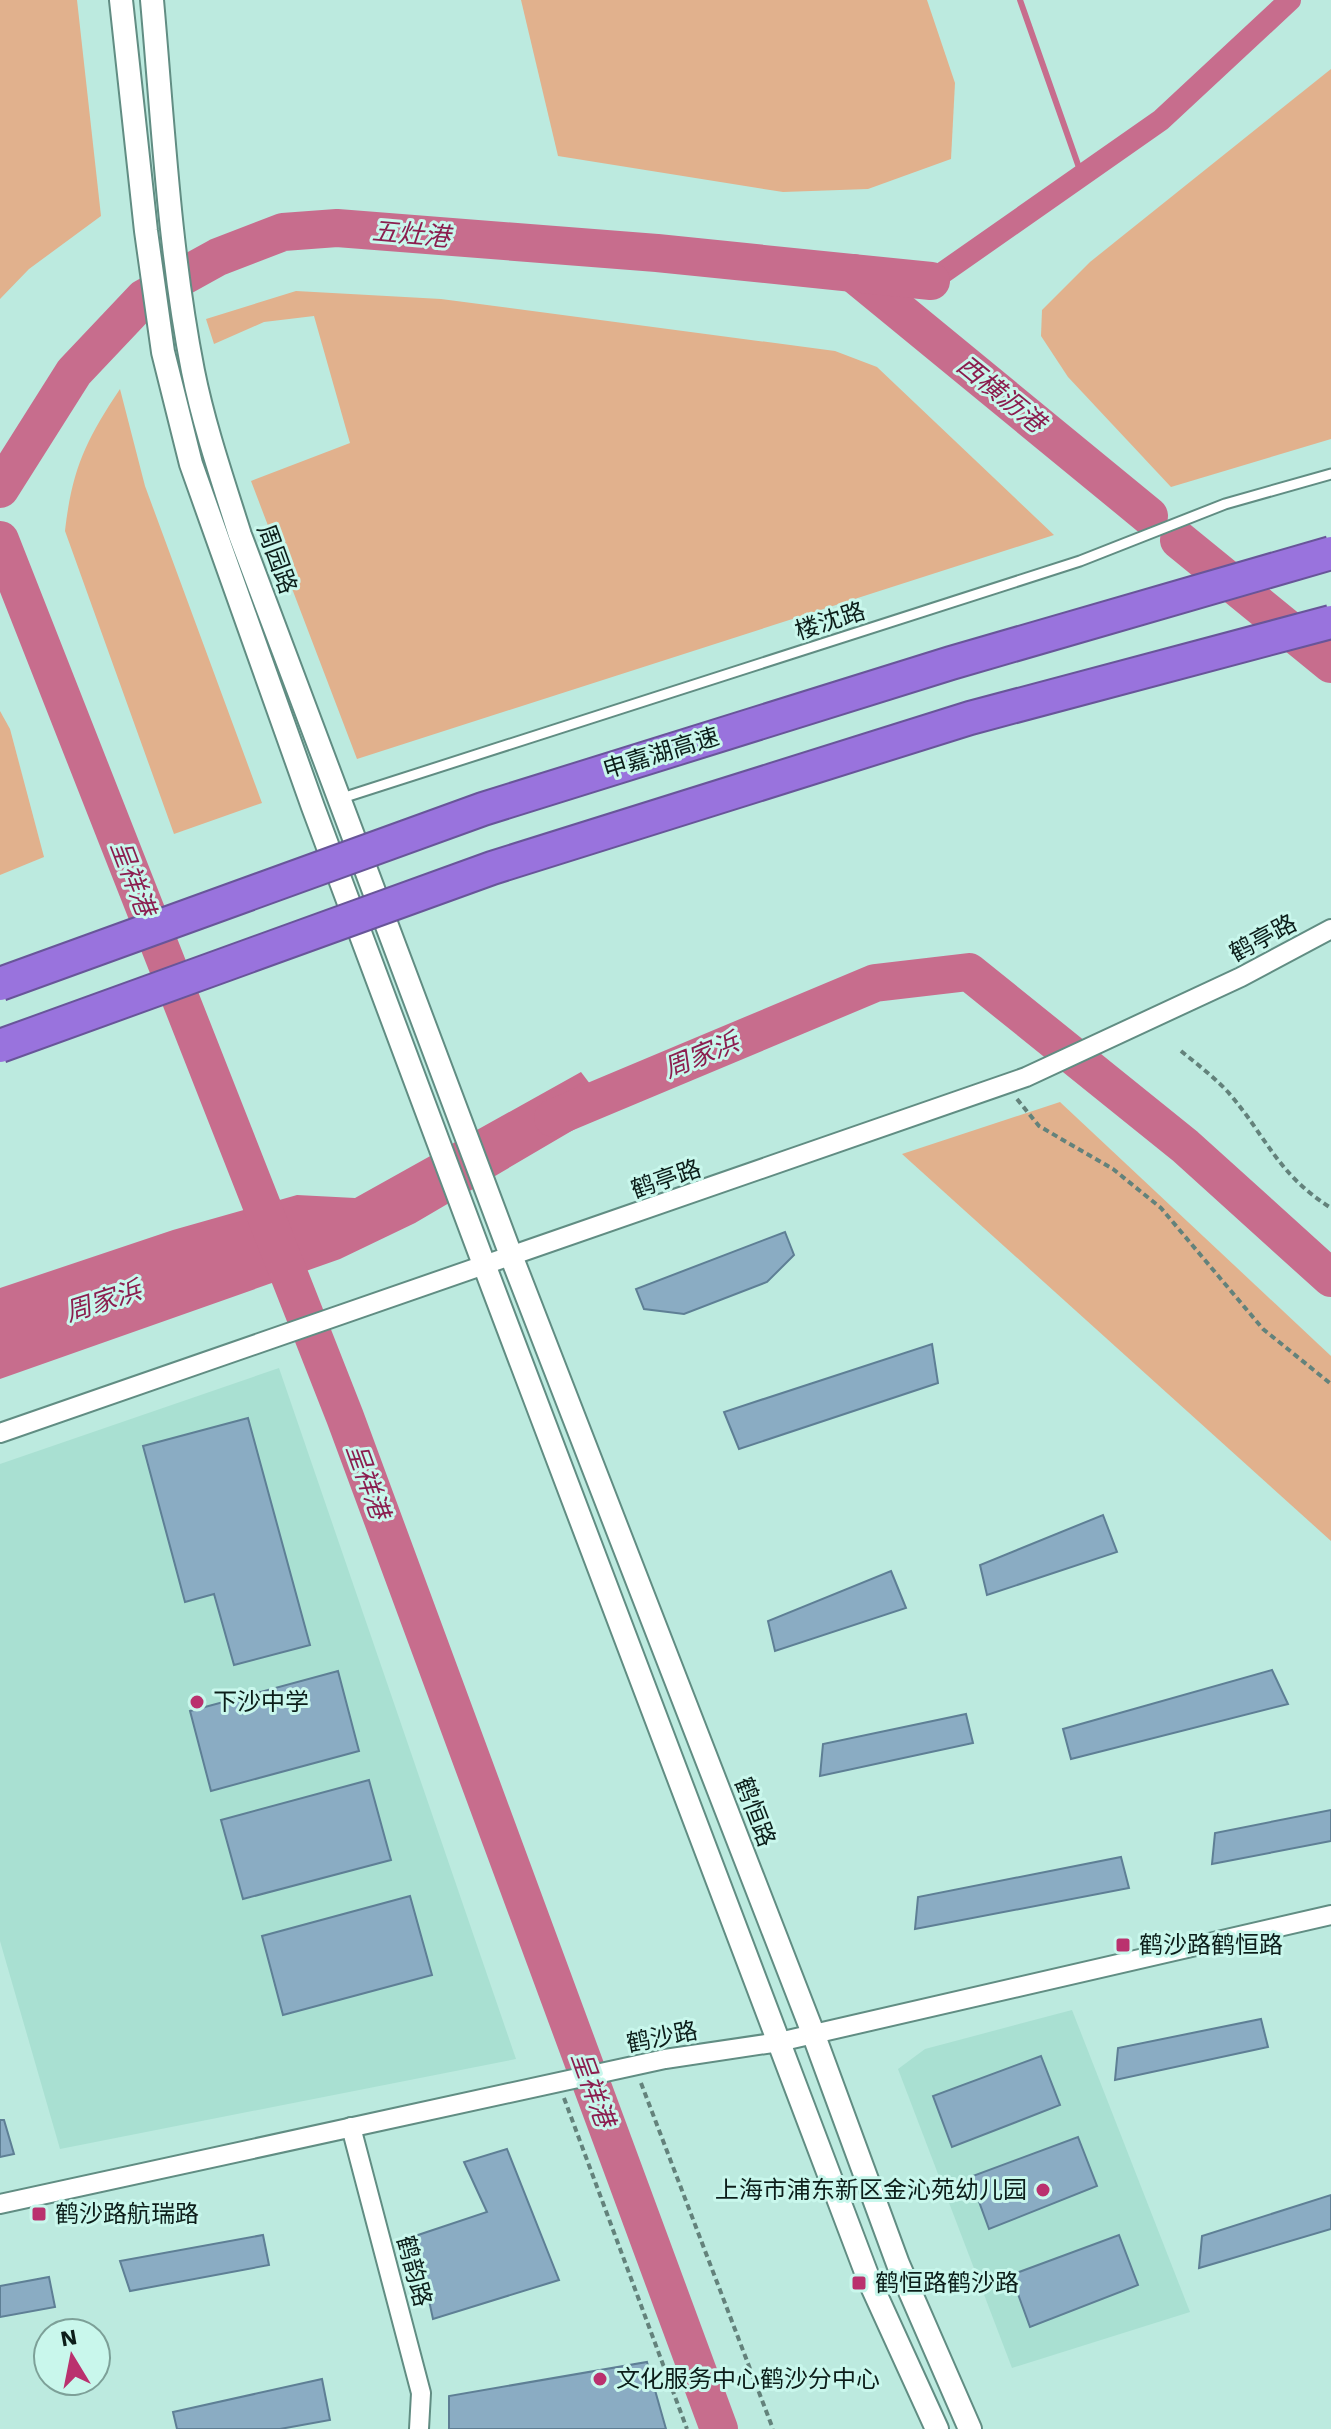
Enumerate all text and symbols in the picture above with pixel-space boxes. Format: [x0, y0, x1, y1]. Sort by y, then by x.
water label: 五灶港 [371, 216, 455, 253]
water label: 西横沥港 [951, 350, 1054, 441]
street label: 周园路 [252, 520, 302, 598]
street label: 楼沈路 [791, 597, 869, 645]
street label: 申嘉湖高速 [600, 722, 722, 784]
water label: 呈祥港 [105, 836, 162, 924]
street label: 鹤亭路 [1225, 909, 1301, 967]
water label: 周家浜 [659, 1026, 745, 1084]
street label: 鹤亭路 [627, 1154, 705, 1204]
water label: 周家浜 [61, 1274, 147, 1327]
water label: 呈祥港 [341, 1439, 397, 1527]
place label: 下沙中学 [213, 1688, 309, 1716]
marker: 下沙中学 [188, 1693, 206, 1711]
street label: 鹤恒路 [729, 1773, 781, 1851]
place label: 鹤沙路鹤恒路 [1139, 1931, 1283, 1959]
marker: 鹤沙路鹤恒路 [1114, 1936, 1132, 1954]
street label: 鹤沙路 [624, 2016, 700, 2058]
water label: 呈祥港 [566, 2047, 622, 2135]
place label: 上海市浦东新区金沁苑幼儿园 [715, 2176, 1027, 2204]
marker: 上海市浦东新区金沁苑幼儿园 [1034, 2181, 1052, 2199]
place label: 鹤沙路航瑞路 [55, 2200, 199, 2228]
marker: 鹤沙路航瑞路 [30, 2205, 48, 2223]
street label: 鹤韵路 [391, 2233, 437, 2309]
place label: 鹤恒路鹤沙路 [875, 2269, 1019, 2297]
marker: 鹤恒路鹤沙路 [850, 2274, 868, 2292]
north arrow [32, 2317, 112, 2397]
text: N [58, 2324, 79, 2352]
place label: 文化服务中心鹤沙分中心 [616, 2365, 880, 2393]
marker: 文化服务中心鹤沙分中心 [591, 2370, 609, 2388]

